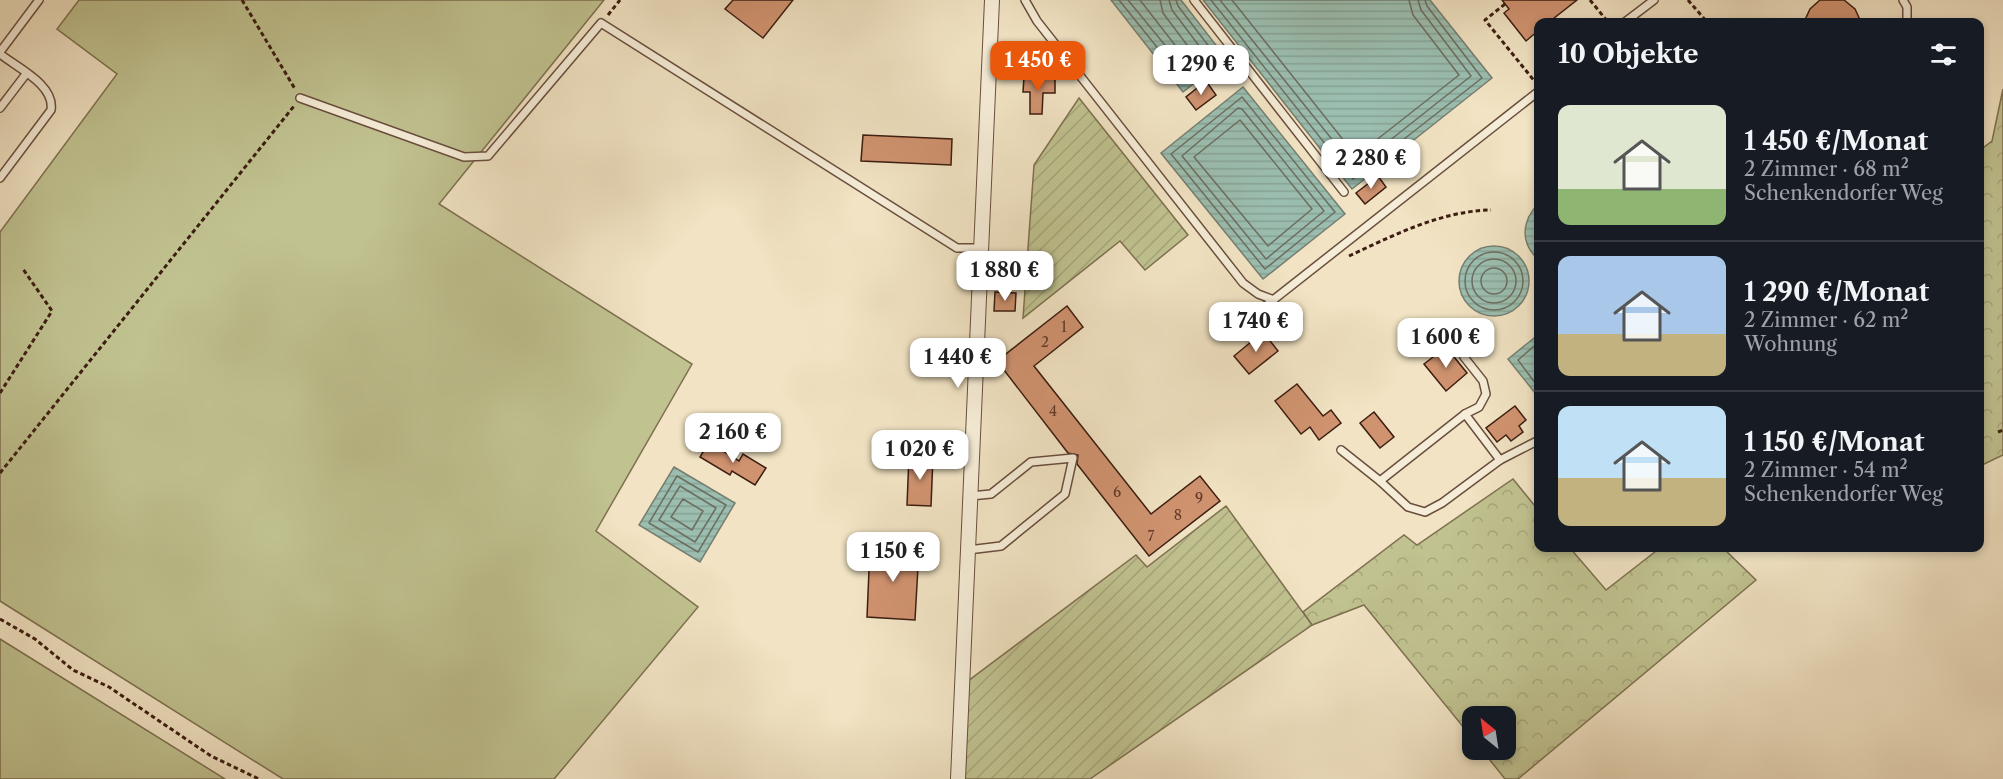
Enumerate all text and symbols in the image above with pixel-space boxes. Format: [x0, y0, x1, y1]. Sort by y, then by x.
text: 10 Objekte [1558, 38, 1699, 70]
icon: filters [1927, 38, 1960, 71]
pin: 1 450 € [983, 41, 1093, 92]
pin: 1 290 € [1146, 45, 1256, 96]
text: 1 450 € [1004, 48, 1072, 72]
text: 1 290 € [1167, 52, 1235, 76]
text: 1 450 €/Monat [1744, 125, 1928, 157]
icon: home [1606, 129, 1678, 201]
pin: 2 280 € [1316, 139, 1426, 190]
text: 2 280 € [1335, 146, 1407, 170]
text: 2 Zimmer · 68 m² [1744, 157, 1909, 181]
text: Schenkendorfer Weg [1744, 181, 1943, 205]
pin: 1 880 € [950, 251, 1060, 302]
text: 1 880 € [970, 258, 1040, 282]
text: 1 290 €/Monat [1744, 276, 1929, 308]
icon: home [1606, 280, 1678, 352]
pin: 1 740 € [1201, 302, 1311, 353]
text: 2 Zimmer · 62 m² [1744, 308, 1909, 332]
text: 1 740 € [1223, 309, 1289, 333]
house number: 1 [1061, 318, 1067, 336]
pin: 1 600 € [1391, 318, 1501, 369]
text: 1 600 € [1411, 325, 1481, 349]
text: Wohnung [1744, 332, 1837, 356]
house number: 2 [1041, 333, 1049, 351]
pin: 1 440 € [903, 338, 1013, 389]
text: 1 440 € [924, 345, 992, 369]
house number: 4 [1049, 402, 1057, 420]
pin: 2 160 € [678, 413, 788, 464]
text: 2 160 € [699, 420, 767, 444]
text: 1 150 €/Monat [1744, 426, 1924, 458]
pin: 1 020 € [865, 430, 975, 481]
icon: home [1606, 430, 1678, 502]
text: 1 020 € [885, 437, 955, 461]
text: 2 Zimmer · 54 m² [1744, 458, 1908, 482]
text: Schenkendorfer Weg [1744, 482, 1943, 506]
house number: 6 [1113, 483, 1121, 501]
house number: 9 [1195, 489, 1203, 507]
house number: 8 [1174, 506, 1182, 524]
house number: 7 [1148, 527, 1155, 545]
pin: 1 150 € [838, 532, 948, 583]
text: 1 150 € [861, 539, 925, 563]
north arrow [1462, 706, 1516, 760]
map controls [1462, 706, 1516, 760]

